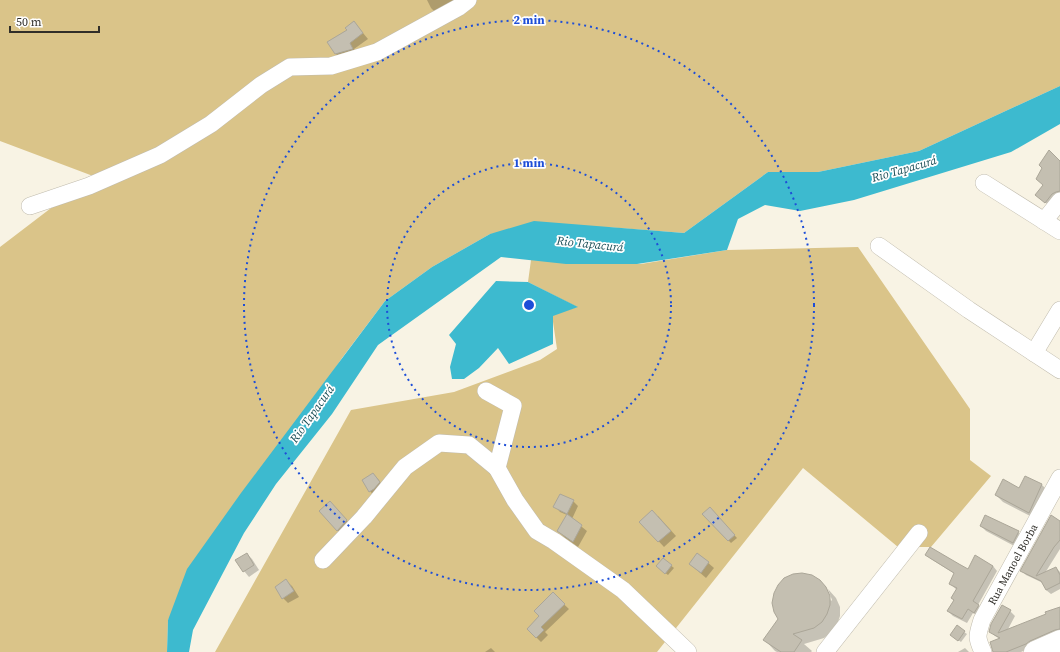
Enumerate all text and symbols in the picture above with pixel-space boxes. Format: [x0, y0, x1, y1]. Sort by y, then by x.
scale bar [10, 8, 99, 34]
text: 2 min [513, 12, 545, 28]
text: 50 m [16, 14, 42, 30]
water label: Rio Tapacurá [869, 152, 939, 186]
text: 1 min [513, 155, 545, 171]
water label: Rio Tapacurá [555, 232, 625, 256]
centre of rings [522, 298, 536, 312]
water label: Rio Tapacurá [286, 381, 338, 447]
street label: Rua Manoel Borba [985, 521, 1042, 608]

